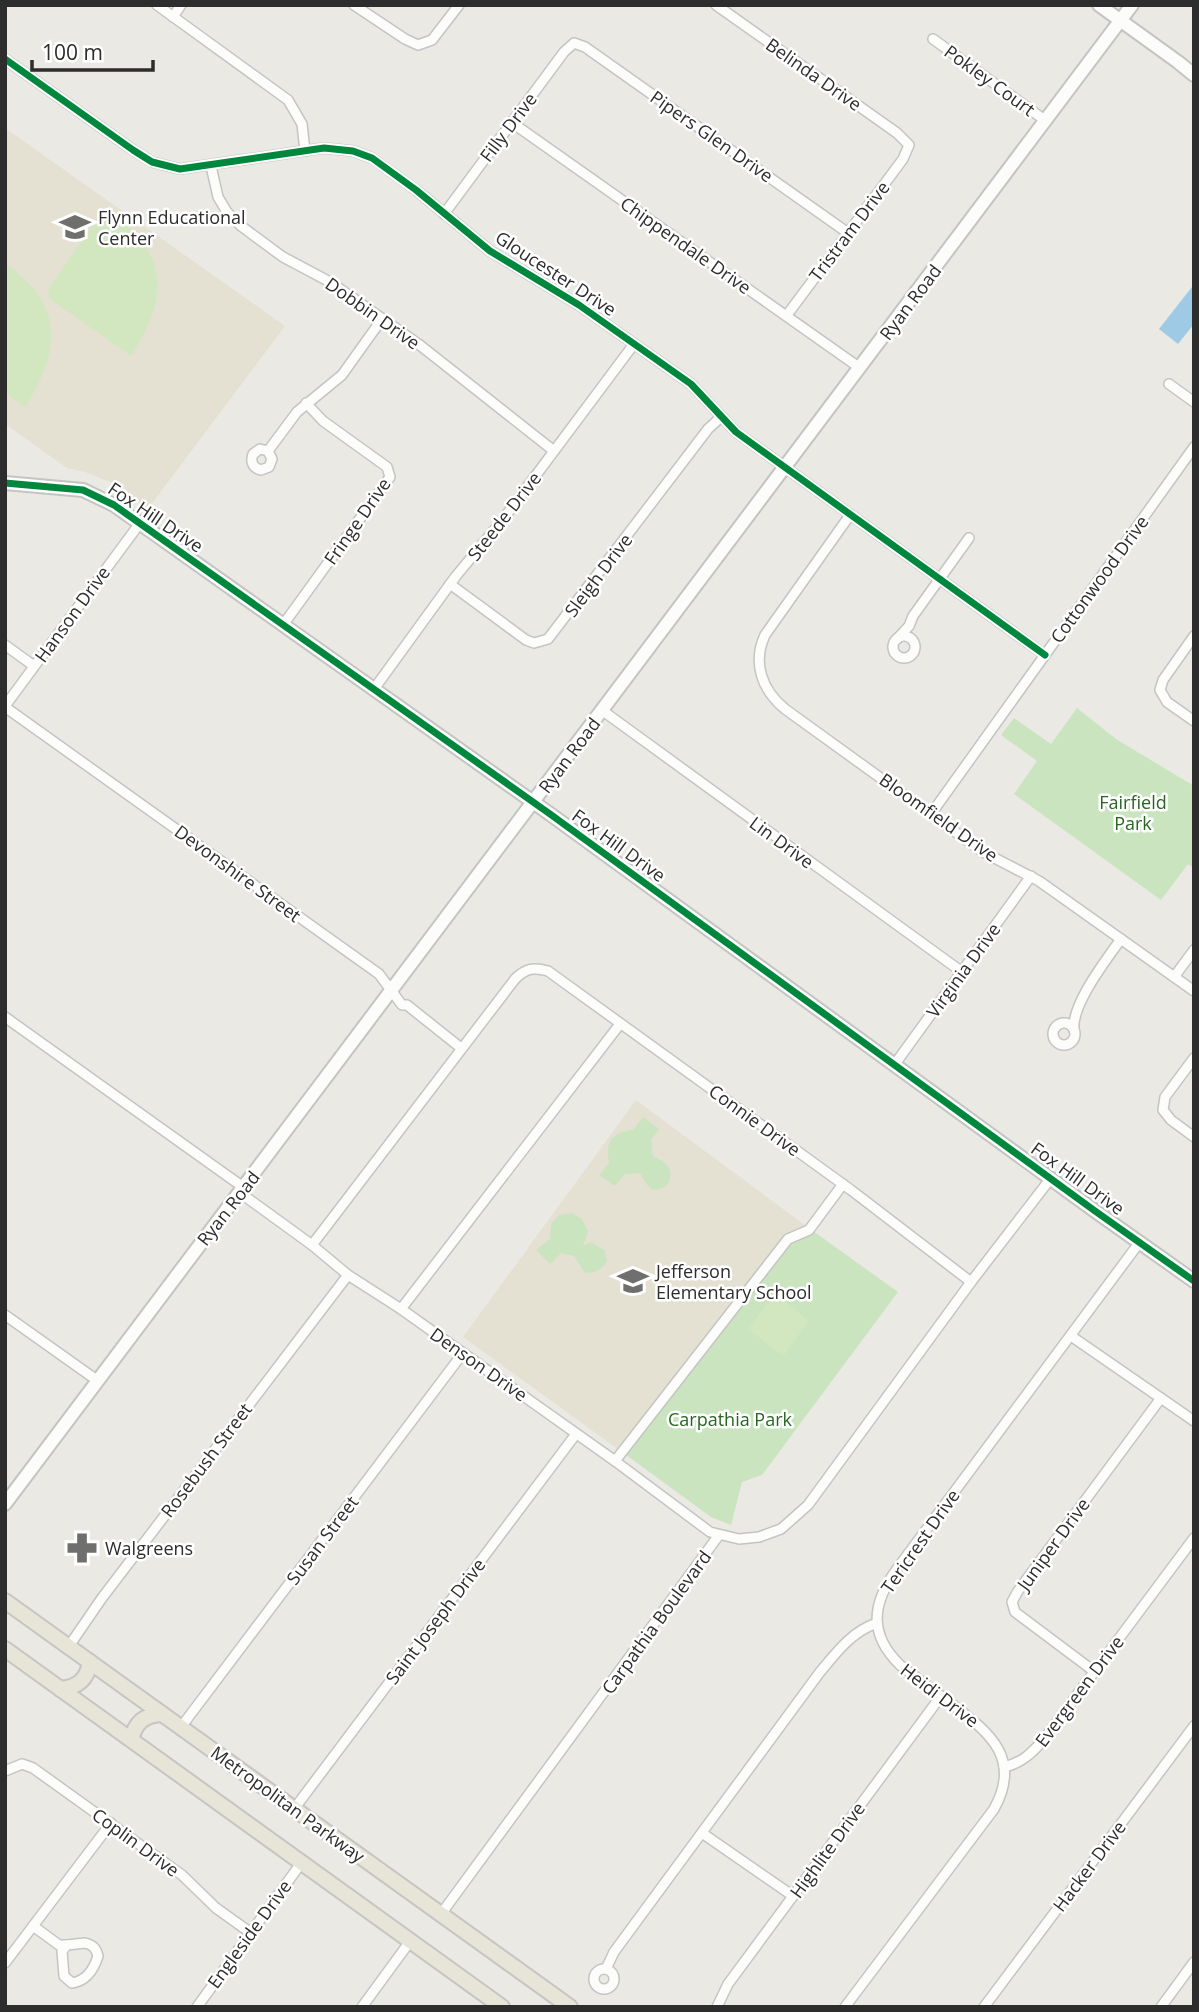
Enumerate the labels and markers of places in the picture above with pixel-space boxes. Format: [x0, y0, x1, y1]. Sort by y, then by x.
place label: Flynn Educational Center [98, 205, 246, 250]
school or university icon: Flynn Educational Center [58, 210, 92, 244]
place label: Jefferson Elementary School [654, 1259, 812, 1304]
school or university icon: Jefferson Elementary School [616, 1264, 650, 1298]
pharmacy icon: Walgreens [65, 1531, 99, 1565]
place label: Walgreens [105, 1536, 193, 1560]

